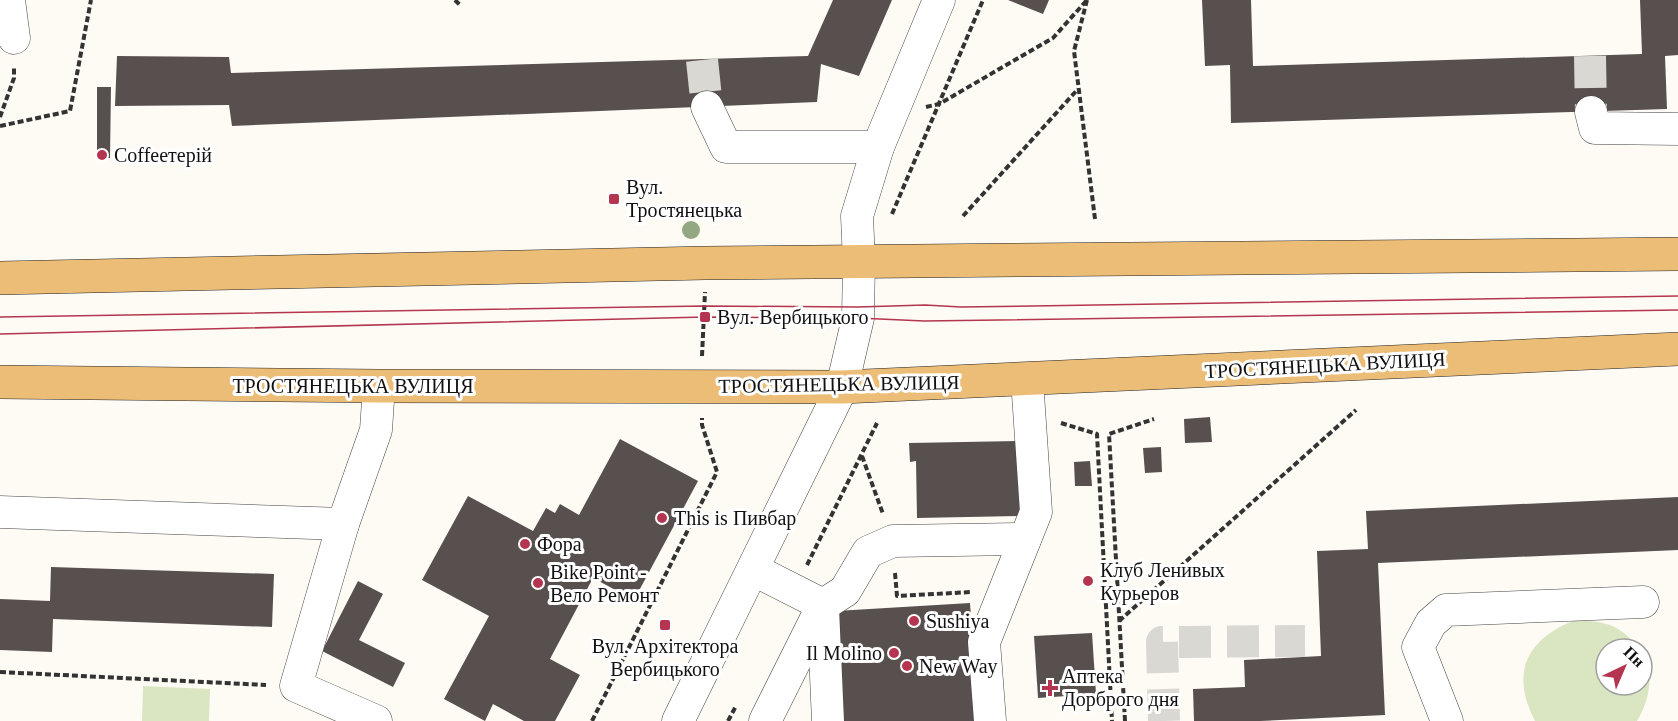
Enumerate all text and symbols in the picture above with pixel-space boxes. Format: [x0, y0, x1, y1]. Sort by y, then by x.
place label: Coffeeтерій [114, 144, 212, 167]
marker: Coffeeтерій [95, 148, 109, 162]
place label: Вул. Тростянецька [626, 176, 742, 222]
marker: Вул. Тростянецька [607, 192, 621, 206]
place label: Вул. Вербицького [717, 306, 869, 329]
marker: Вул. Вербицького [698, 310, 712, 324]
street label: ТРОСТЯНЕЦЬКА ВУЛИЦЯ [1204, 348, 1446, 383]
street label: ТРОСТЯНЕЦЬКА ВУЛИЦЯ [718, 371, 960, 398]
street label: ТРОСТЯНЕЦЬКА ВУЛИЦЯ [232, 375, 474, 398]
place label: This is Пивбар [674, 507, 796, 530]
marker: This is Пивбар [655, 511, 669, 525]
place label: Фора [537, 533, 582, 556]
marker: Фора [518, 537, 532, 551]
place label: Клуб Ленивых Курьеров [1100, 559, 1225, 605]
place label: Bike Point - Вело Ремонт [550, 561, 659, 606]
marker: Клуб Ленивых Курьеров [1081, 574, 1095, 588]
marker: Bike Point - Вело Ремонт [531, 576, 545, 590]
place label: Sushiya [926, 610, 989, 633]
marker: Sushiya [907, 614, 921, 628]
marker: Вул. Архітектора Вербицького [658, 618, 672, 632]
place label: Вул. Архітектора Вербицького [592, 635, 738, 681]
north arrow [1594, 637, 1654, 697]
place label: Il Molino [806, 642, 882, 664]
text: Пн [1620, 643, 1648, 670]
marker: Il Molino [887, 646, 901, 660]
place label: New Way [919, 655, 998, 678]
marker: New Way [900, 659, 914, 673]
place label: Аптека Дорброго дня [1062, 665, 1179, 711]
marker: Аптека Дорброго дня [1043, 681, 1057, 695]

